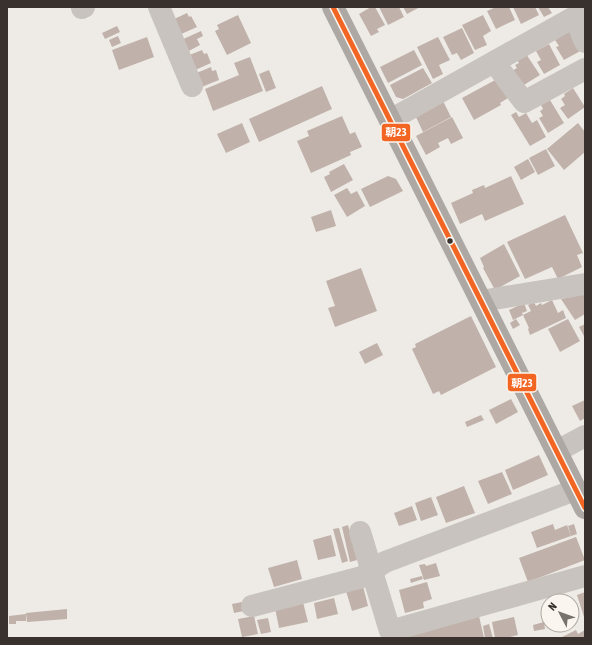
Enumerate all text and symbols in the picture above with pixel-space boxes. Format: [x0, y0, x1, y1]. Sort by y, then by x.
line badge: 朝23 [381, 123, 411, 142]
text: 朝23 [385, 126, 407, 138]
unlabelled marker [445, 236, 455, 246]
line badge: 朝23 [507, 373, 537, 392]
text: 朝23 [511, 377, 533, 389]
north arrow [540, 593, 580, 633]
text: N [546, 600, 559, 613]

